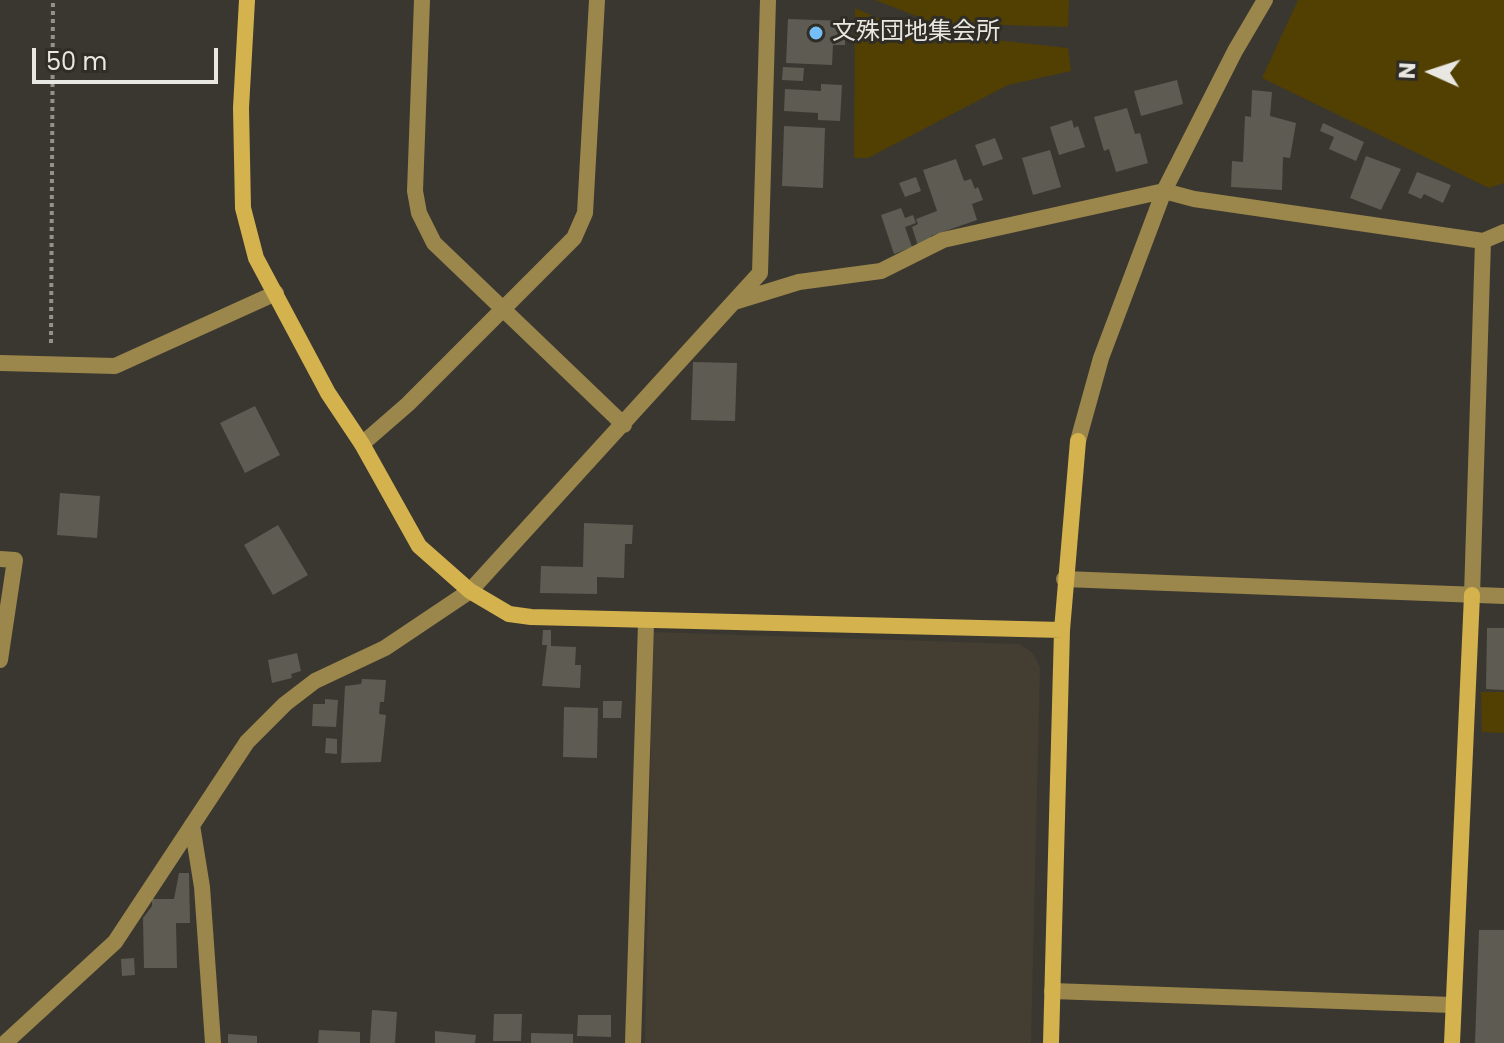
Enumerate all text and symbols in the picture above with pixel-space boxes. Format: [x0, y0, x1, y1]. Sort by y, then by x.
place label: 文殊団地集会所 [832, 19, 1000, 47]
marker: 文殊団地集会所 [807, 24, 825, 42]
scale bar [36, 32, 222, 82]
north arrow [1392, 32, 1472, 112]
text: 50 m [46, 45, 107, 78]
text: N [1392, 62, 1423, 80]

